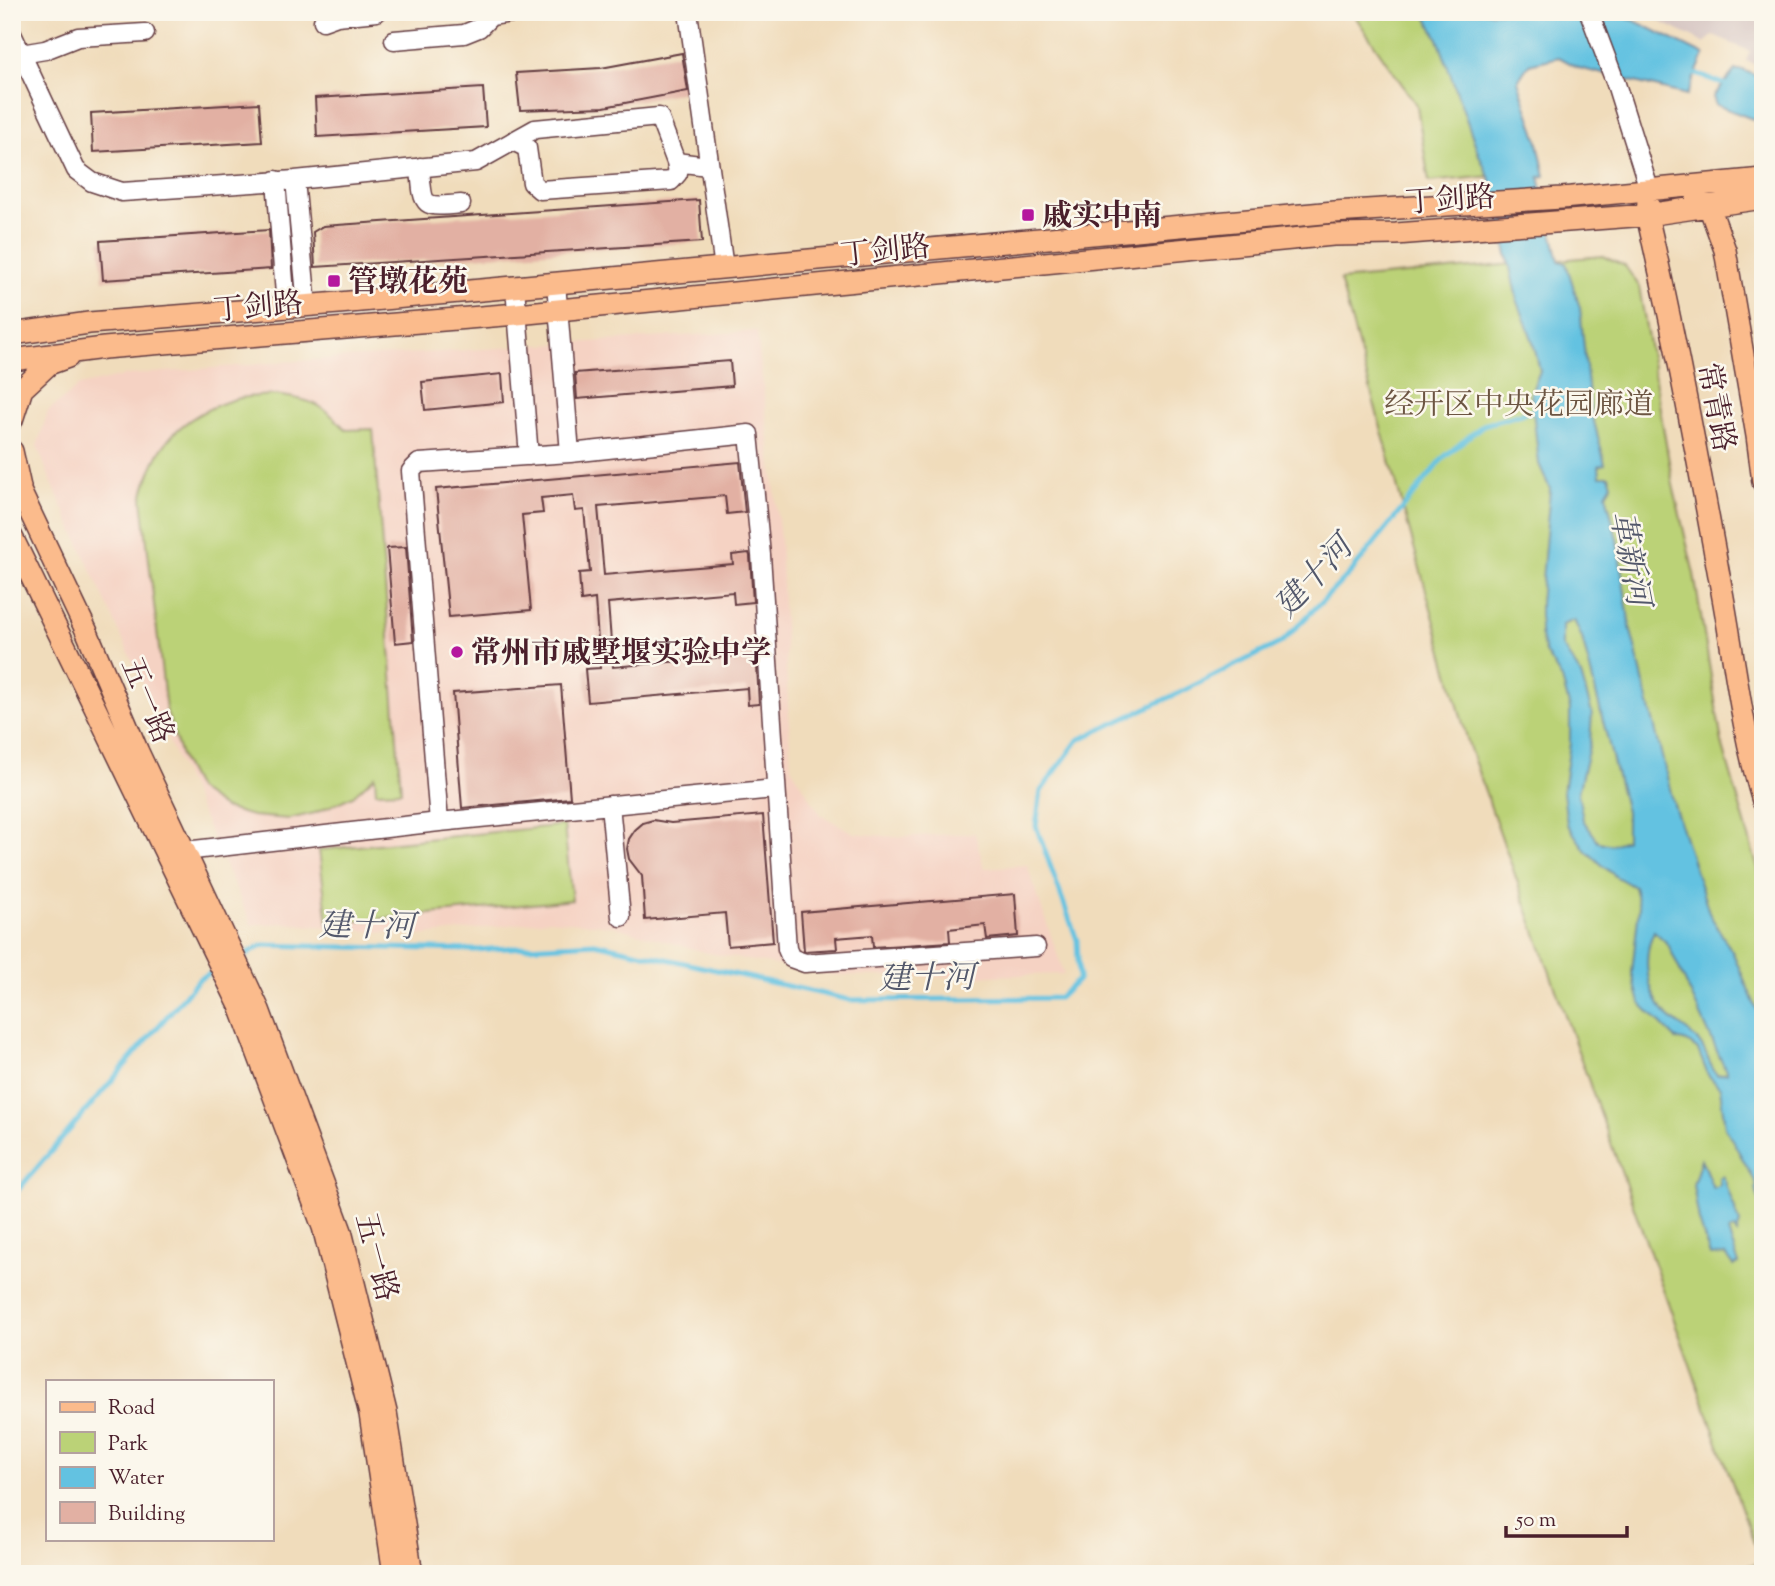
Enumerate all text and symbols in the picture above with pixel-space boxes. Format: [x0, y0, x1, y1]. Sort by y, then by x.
street label: 丁剑路 [1404, 177, 1497, 226]
place label: 戚实中南 [1042, 196, 1162, 239]
marker: 戚实中南 [1020, 207, 1036, 223]
street label: 丁剑路 [838, 226, 932, 279]
place label: 管墩花苑 [348, 262, 468, 305]
marker: 管墩花苑 [326, 273, 342, 289]
street label: 丁剑路 [212, 283, 305, 334]
street label: 常青路 [1685, 359, 1744, 456]
park label: 经开区中央花园廊道 [1384, 385, 1654, 428]
water label: 革新河 [1596, 507, 1661, 615]
water label: 建十河 [1266, 524, 1368, 629]
place label: 常州市戚墅堰实验中学 [471, 633, 771, 676]
marker: 常州市戚墅堰实验中学 [449, 644, 465, 660]
street label: 五一路 [108, 651, 183, 751]
water label: 建十河 [319, 904, 420, 952]
water label: 建十河 [879, 956, 980, 1004]
street label: 五一路 [342, 1209, 407, 1307]
legend [46, 1380, 273, 1540]
text: Road [108, 1394, 155, 1424]
text: Park [108, 1430, 149, 1460]
text: Water [108, 1464, 165, 1494]
scale bar [1506, 1495, 1626, 1539]
text: Building [108, 1500, 185, 1530]
text: 50 m [1515, 1506, 1556, 1536]

